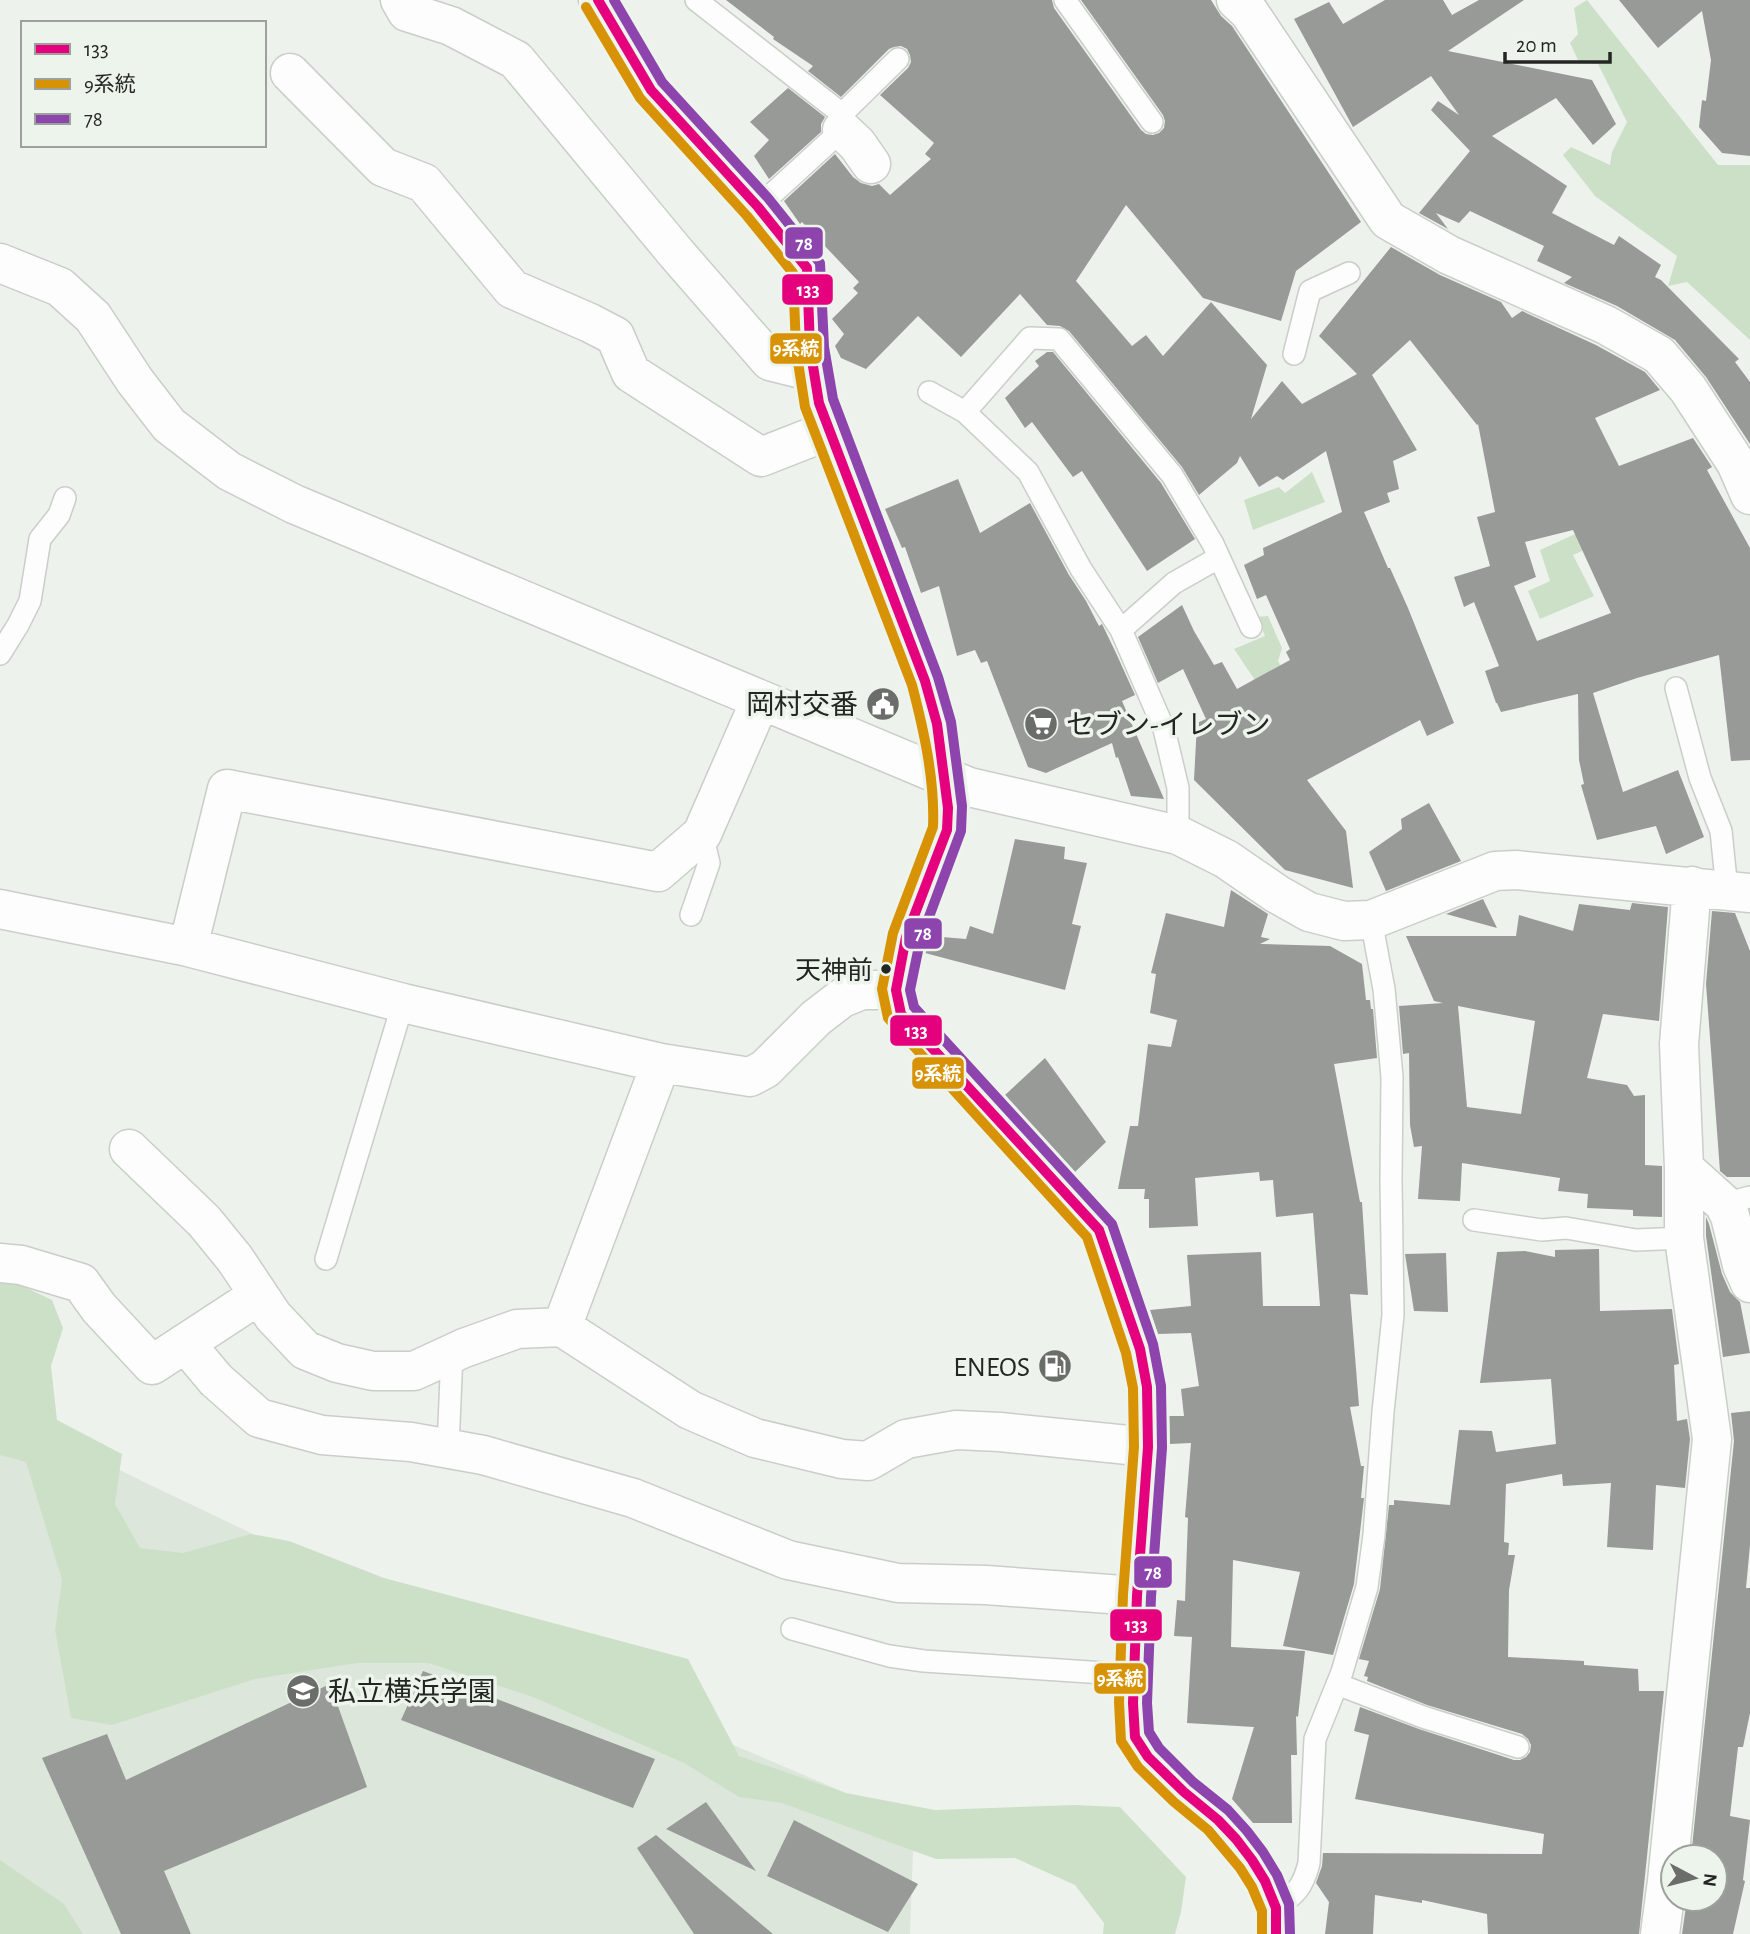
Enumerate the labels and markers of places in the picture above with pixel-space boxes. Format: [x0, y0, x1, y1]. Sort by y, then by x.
public building icon: 岡村交番 [864, 685, 902, 723]
place label: 岡村交番 [746, 690, 858, 720]
supermarket icon: セブン-イレブン [1022, 705, 1060, 743]
place label: セブン-イレブン [1066, 710, 1271, 740]
place label: 天神前 [795, 957, 873, 984]
marker: 天神前 [879, 962, 893, 976]
fuel station icon: ENEOS [1036, 1347, 1074, 1385]
place label: ENEOS [953, 1354, 1030, 1382]
school or university icon: 私立横浜学園 [284, 1672, 322, 1710]
place label: 私立横浜学園 [328, 1677, 496, 1707]

